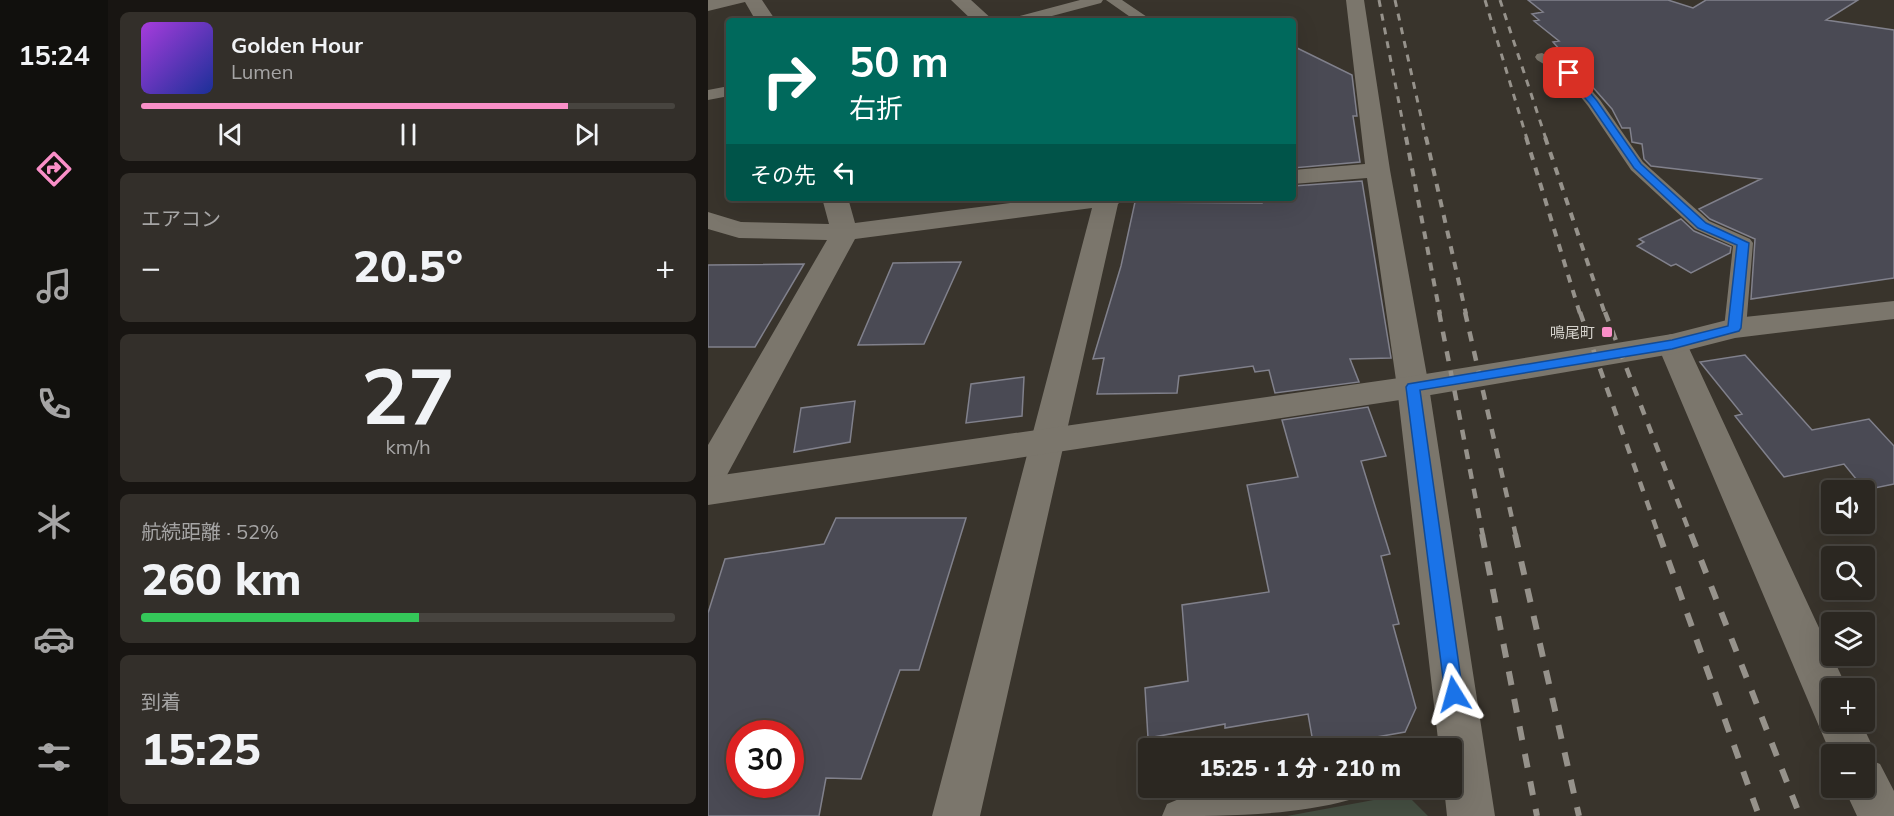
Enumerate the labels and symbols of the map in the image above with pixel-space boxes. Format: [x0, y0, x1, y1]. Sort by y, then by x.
pin [1543, 47, 1594, 98]
place label: 鳴尾町 [1550, 323, 1595, 342]
marker: 鳴尾町 [1600, 325, 1614, 339]
position arrow [1422, 662, 1486, 726]
speed limit sign: 30 [726, 720, 804, 798]

